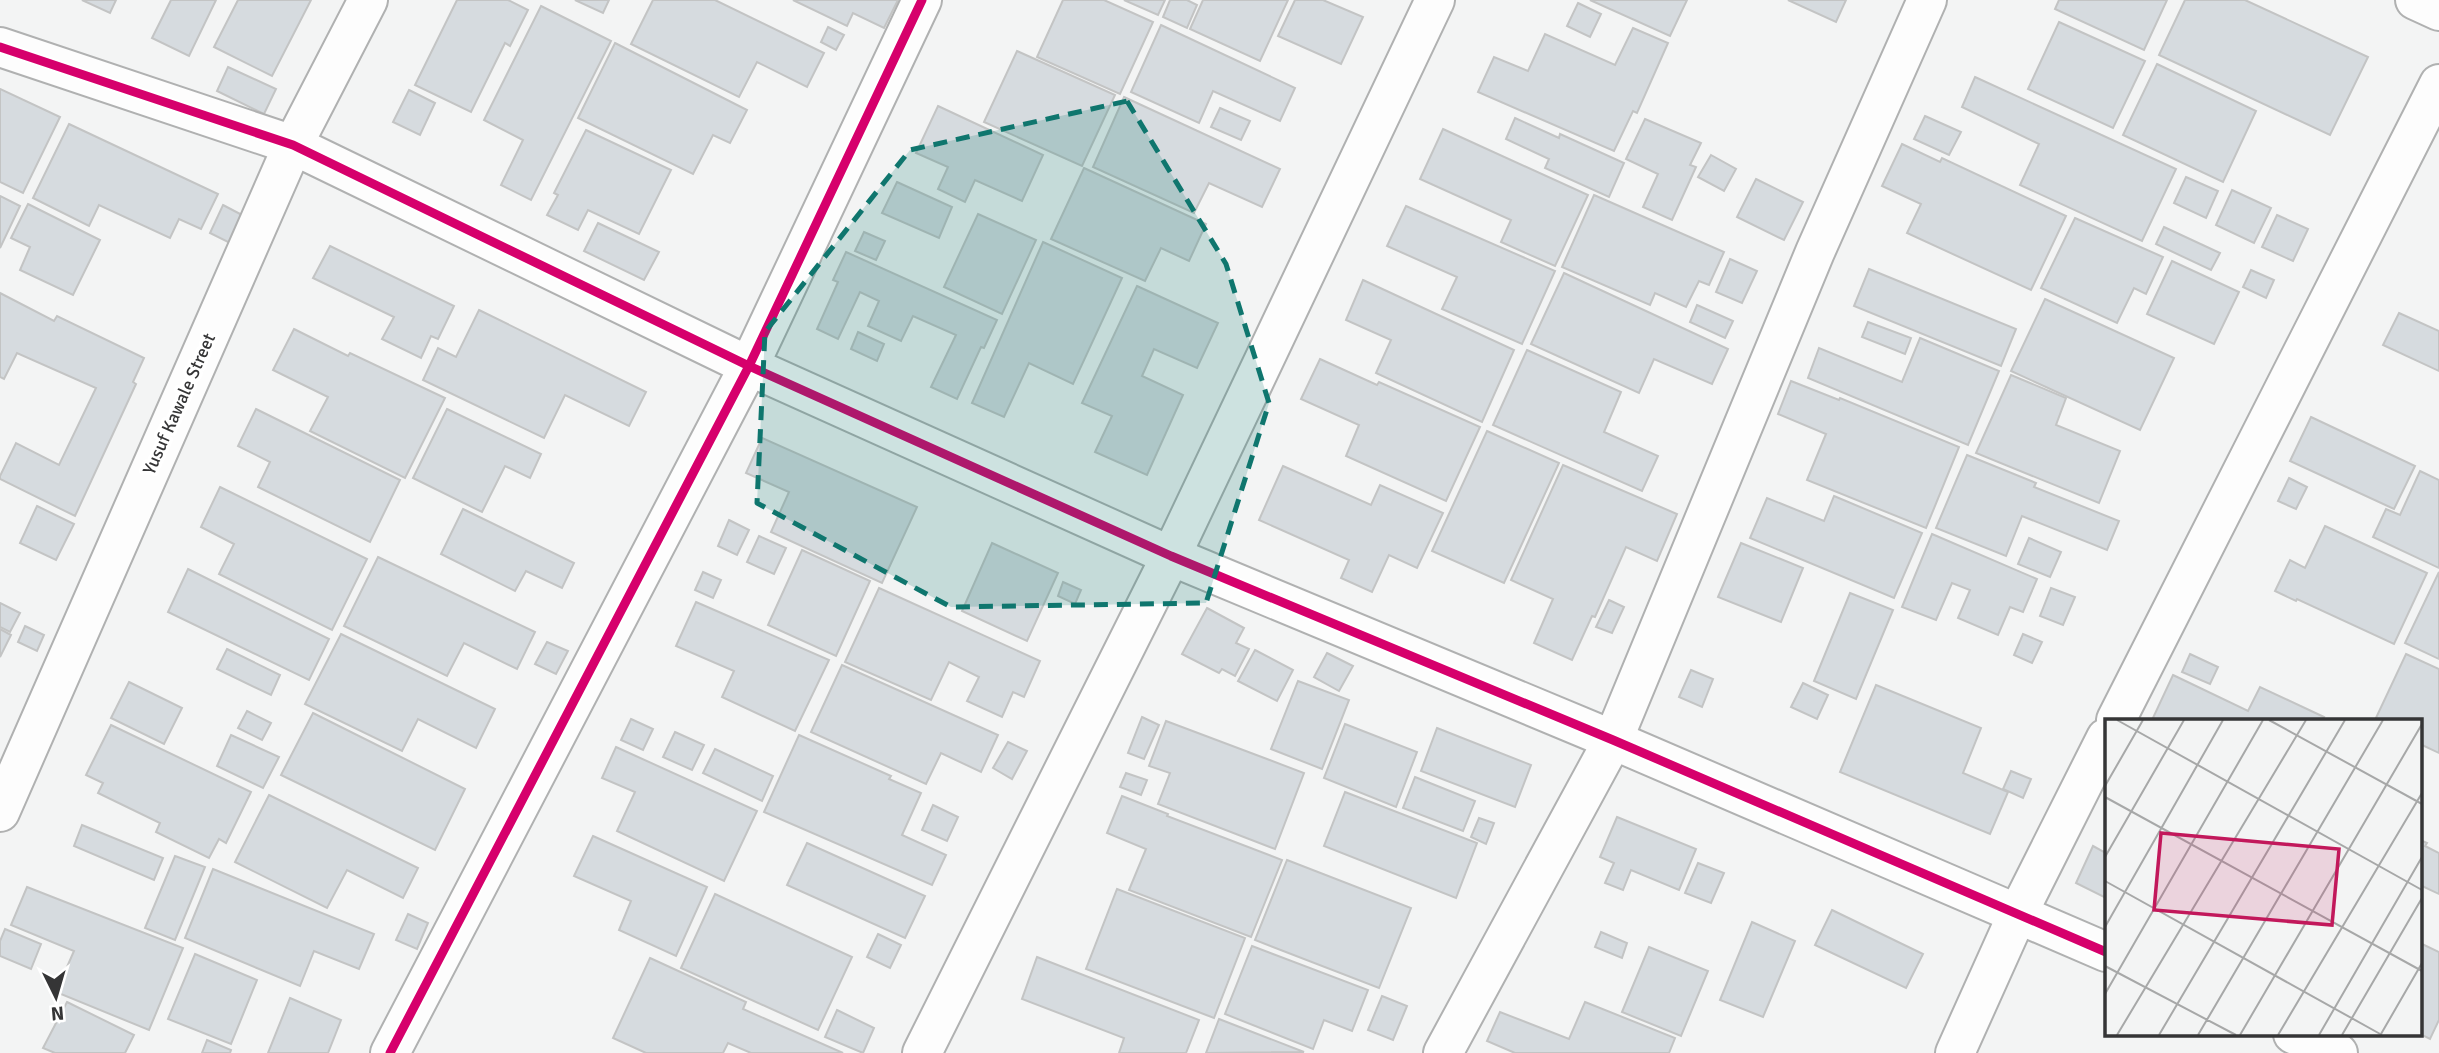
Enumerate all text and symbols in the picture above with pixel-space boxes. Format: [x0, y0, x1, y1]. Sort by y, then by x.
street label: Yusuf Kawale Street [138, 330, 220, 478]
inset map [2105, 719, 2422, 1036]
north arrow [21, 962, 91, 1032]
text: N [50, 1000, 65, 1025]

